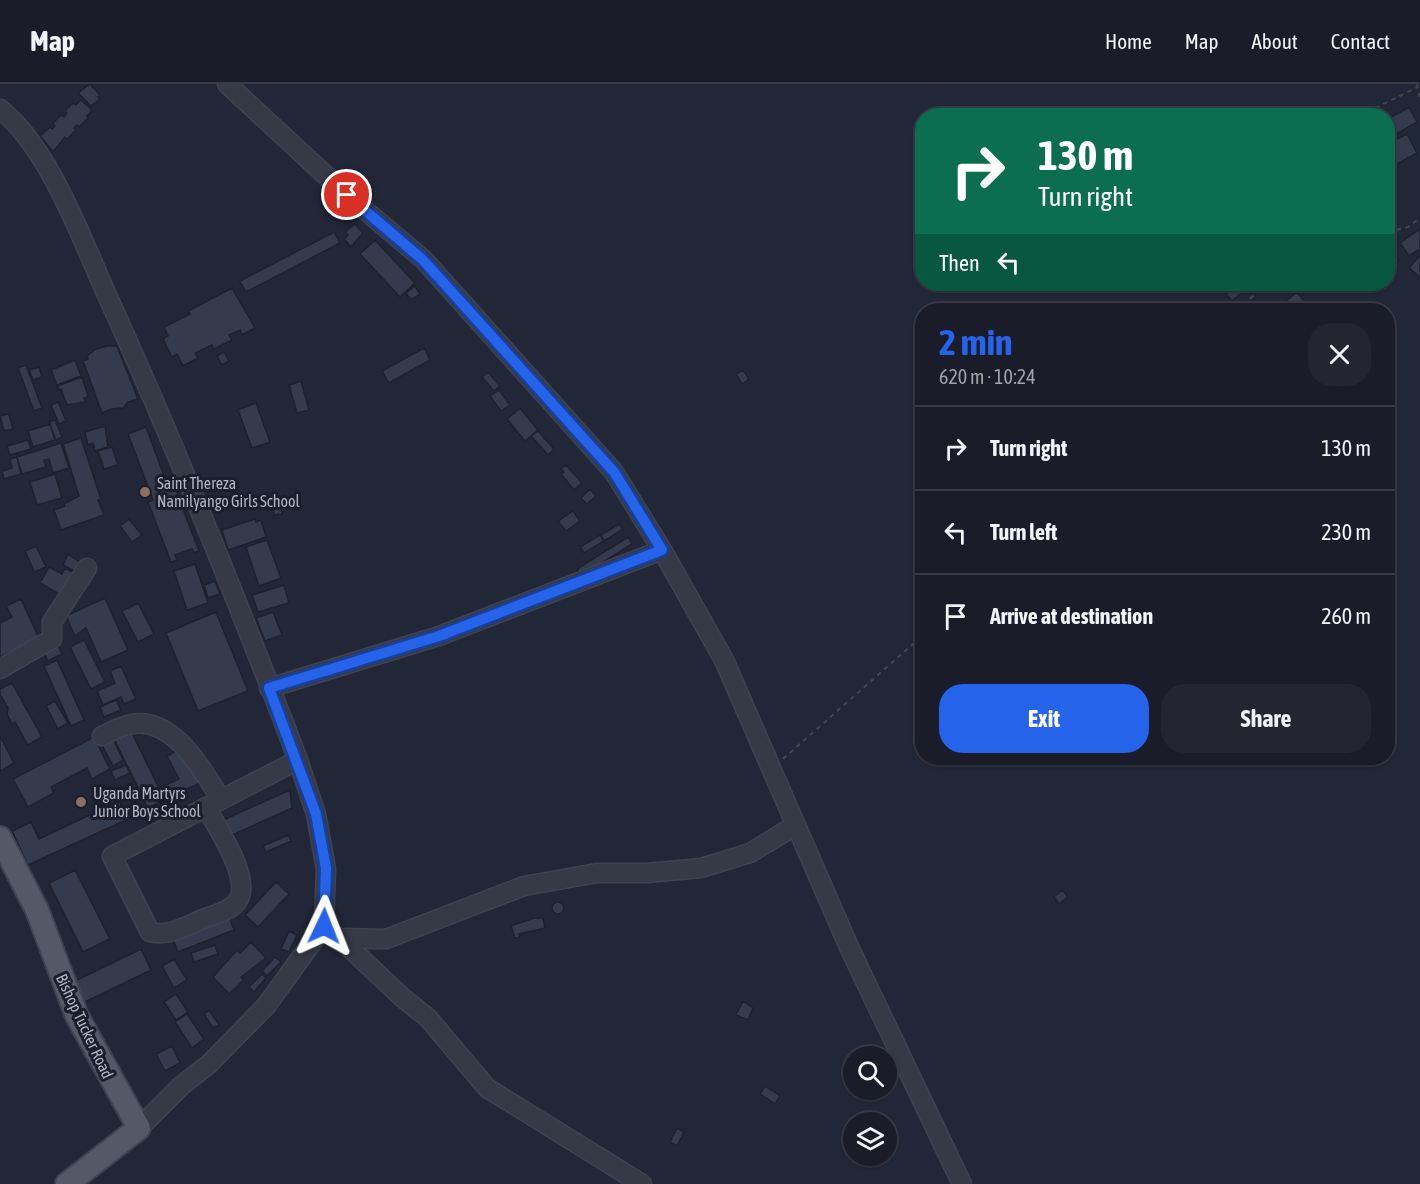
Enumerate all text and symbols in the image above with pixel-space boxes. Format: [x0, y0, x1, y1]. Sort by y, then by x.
text: Map [30, 25, 75, 57]
text: Home [1105, 29, 1152, 53]
text: Map [1185, 29, 1219, 53]
text: About [1252, 29, 1298, 53]
text: Contact [1331, 29, 1390, 53]
text: 130 m [1038, 131, 1133, 179]
icon: right [939, 132, 1017, 210]
pin [321, 169, 372, 220]
icon: arrive [330, 178, 363, 211]
text: Turn right [1038, 181, 1133, 212]
icon: left [992, 246, 1025, 279]
text: Then [939, 250, 980, 276]
text: 2 min [939, 321, 1013, 363]
button: close [1308, 323, 1371, 386]
text: 620 m · 10:24 [939, 365, 1036, 388]
icon: right [939, 432, 972, 465]
text: Turn right [990, 435, 1067, 461]
text: 130 m [1321, 435, 1371, 461]
place label: Saint Thereza Namilyango Girls School [157, 474, 300, 511]
marker: Saint Thereza Namilyango Girls School [138, 485, 152, 499]
icon: left [939, 516, 972, 549]
text: Turn left [990, 519, 1057, 545]
text: 230 m [1321, 519, 1371, 545]
icon: arrive [939, 600, 972, 633]
text: Arrive at destination [990, 603, 1153, 629]
text: 260 m [1321, 603, 1371, 629]
button: Exit [939, 684, 1149, 753]
button: Share [1161, 684, 1371, 753]
place label: Uganda Martyrs Junior Boys School [93, 784, 202, 821]
marker: Uganda Martyrs Junior Boys School [74, 795, 88, 809]
position arrow [292, 894, 356, 958]
street label: Bishop Tucker Road [52, 971, 117, 1082]
map controls [843, 1046, 897, 1166]
button: search [843, 1046, 897, 1100]
button: layers [843, 1112, 897, 1166]

